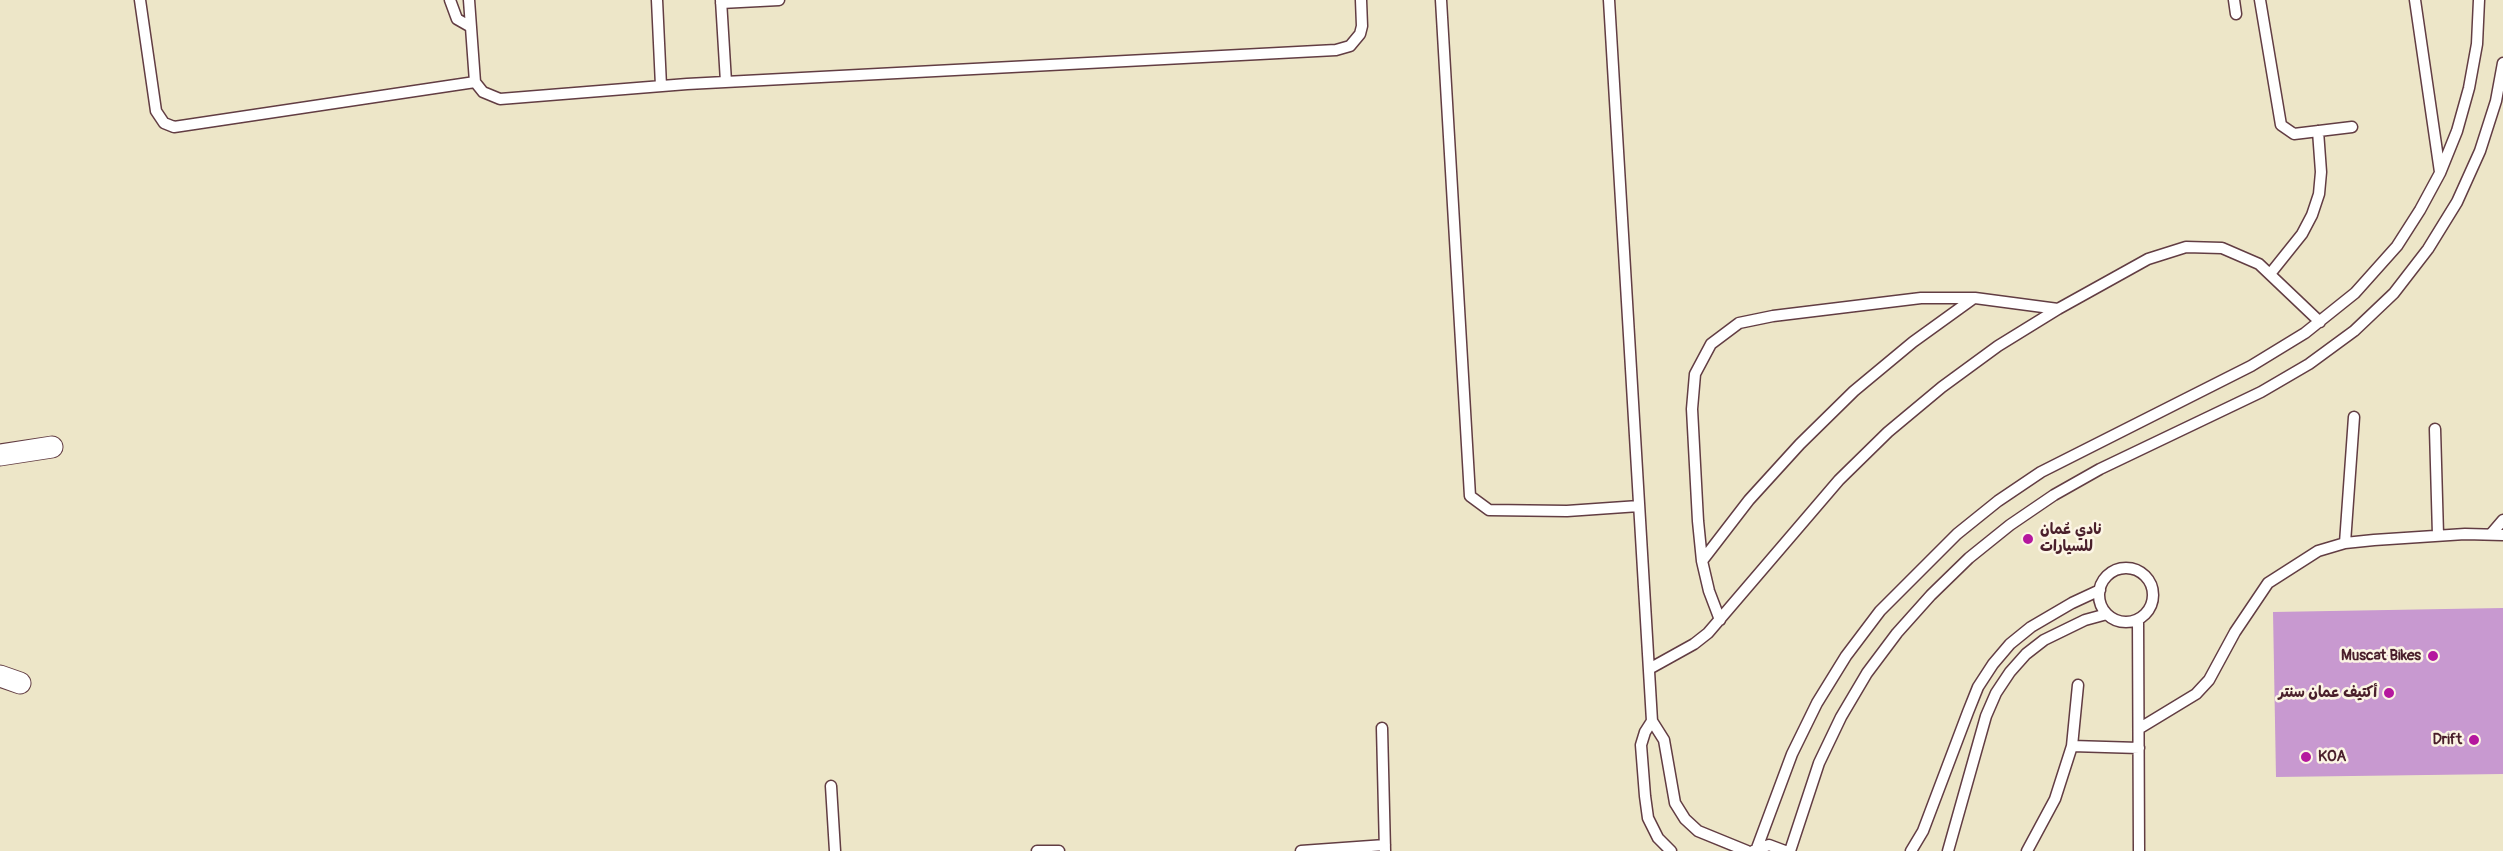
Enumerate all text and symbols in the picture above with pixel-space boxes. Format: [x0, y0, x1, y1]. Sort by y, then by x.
place label: نادي عُمان للسيارات [2040, 521, 2102, 556]
marker: نادي عُمان للسيارات [2021, 532, 2035, 546]
place label: Muscat Bikes [2341, 647, 2421, 665]
marker: Muscat Bikes [2426, 649, 2440, 663]
place label: أكتيف عمان سنتر [2279, 684, 2377, 702]
marker: أكتيف عمان سنتر [2382, 686, 2396, 700]
place label: Drift [2432, 731, 2462, 749]
marker: Drift [2467, 733, 2481, 747]
place label: KOA [2318, 748, 2346, 766]
marker: KOA [2299, 750, 2313, 764]

